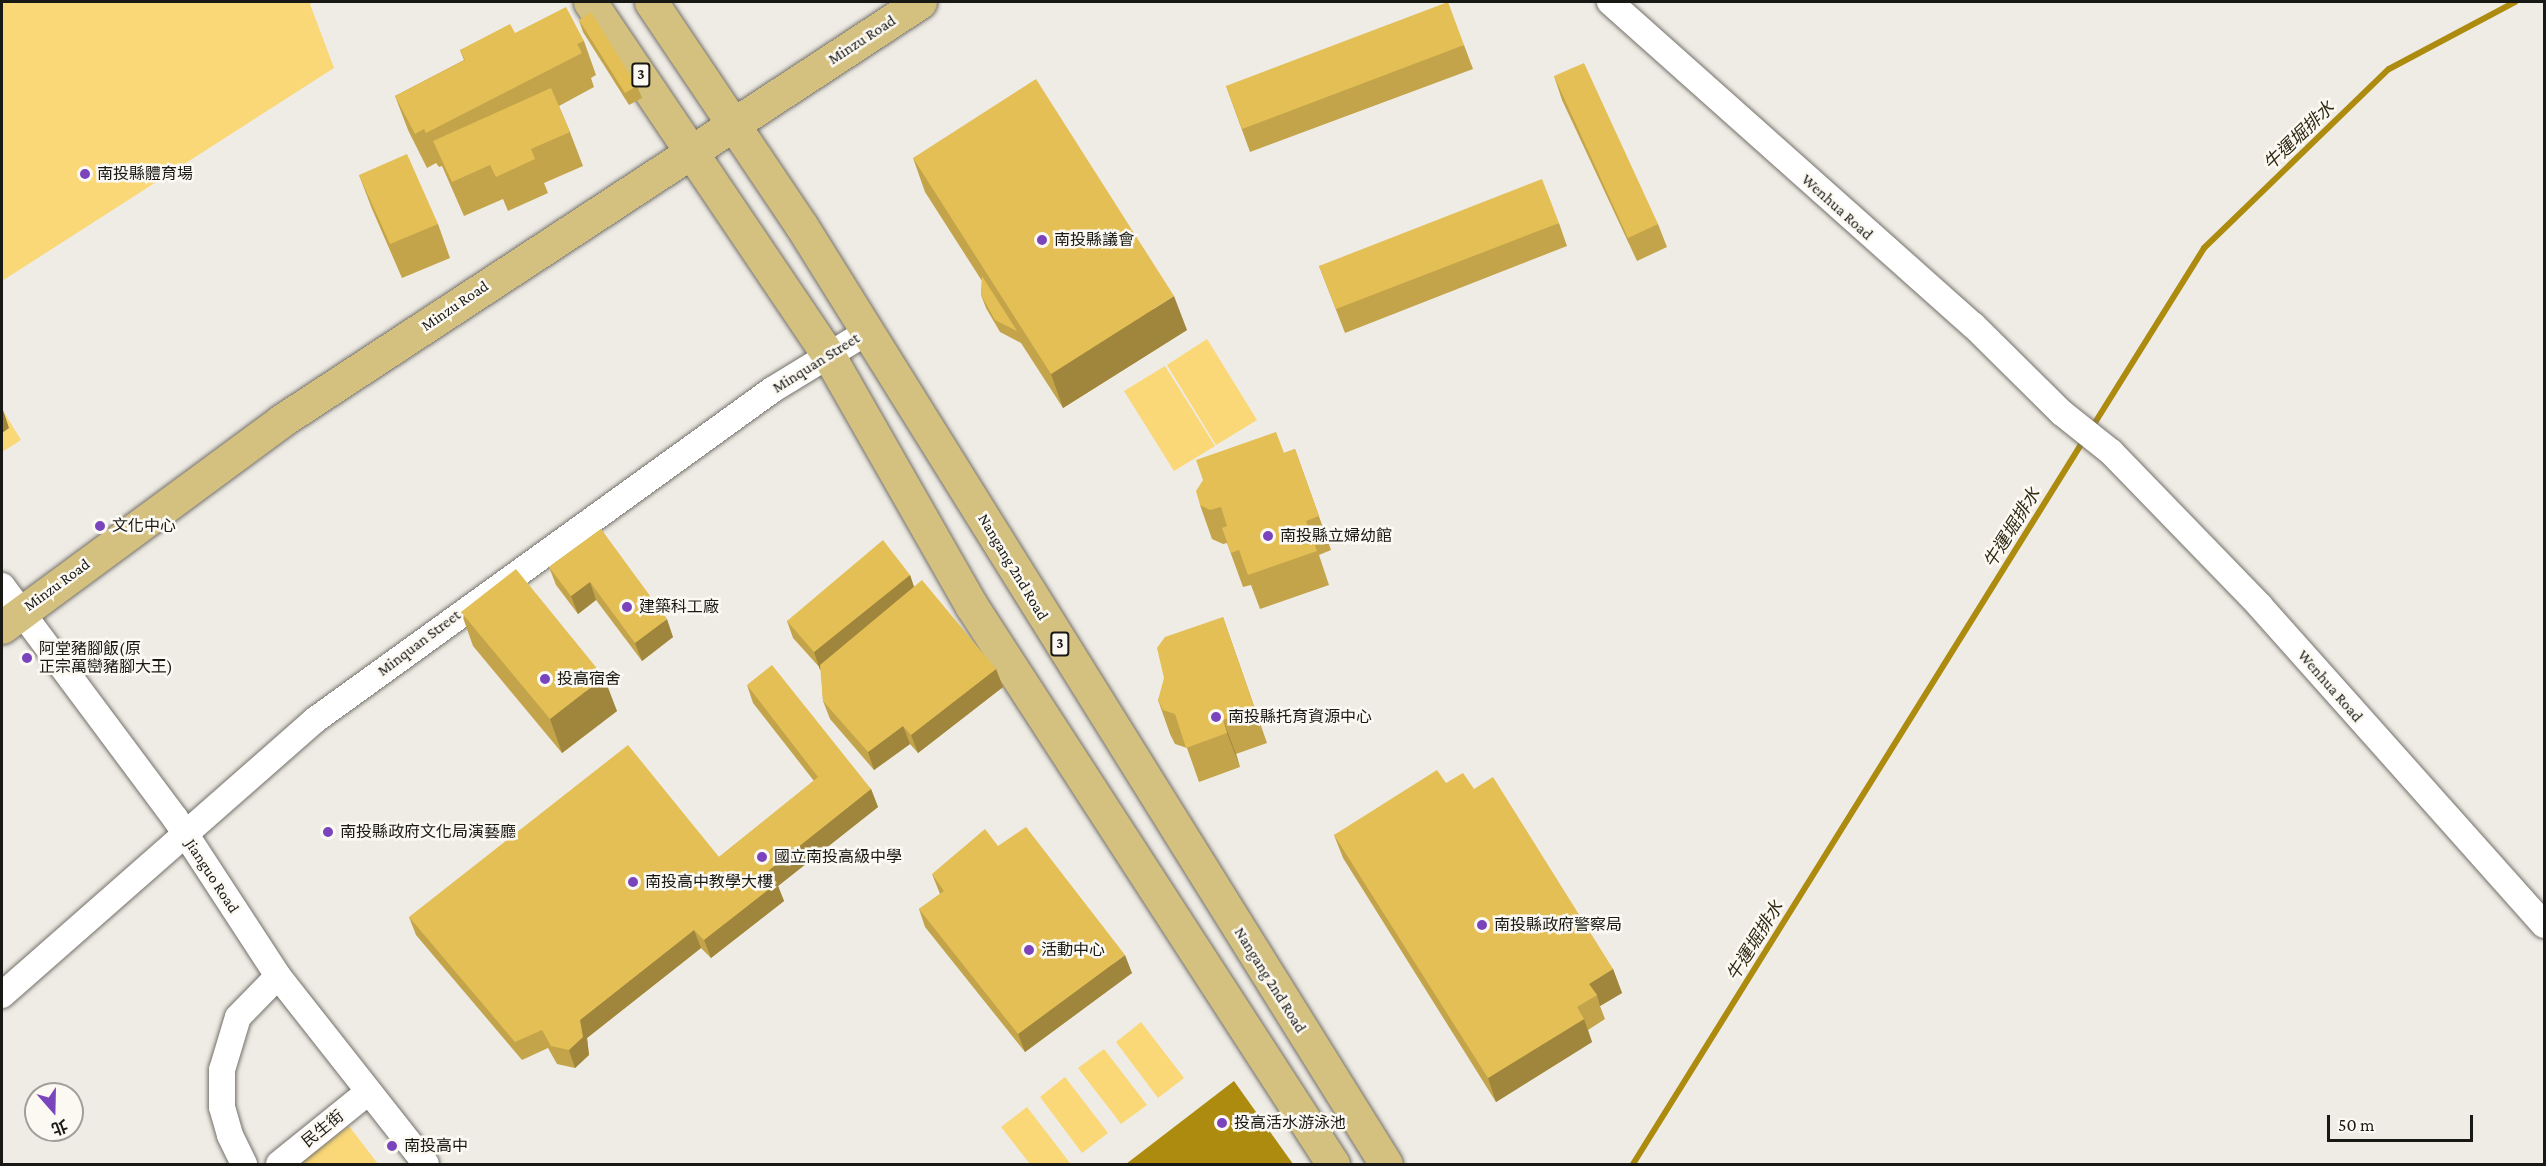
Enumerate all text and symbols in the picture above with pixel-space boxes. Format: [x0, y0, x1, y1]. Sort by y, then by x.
street label: Minzu Road [825, 11, 899, 69]
road number: 3 [630, 63, 652, 87]
water label: 牛運堀排水 [2259, 97, 2339, 175]
place label: 南投縣體育場 [97, 164, 193, 184]
marker: 南投縣體育場 [78, 167, 92, 181]
street label: Wenhua Road [1797, 170, 1877, 244]
place label: 南投縣議會 [1054, 230, 1134, 250]
marker: 南投縣議會 [1035, 233, 1049, 247]
street label: Minzu Road [418, 277, 492, 335]
street label: Minquan Street [769, 329, 863, 397]
water label: 牛運堀排水 [1979, 484, 2045, 572]
street label: Nangang 2nd Road [974, 510, 1052, 624]
place label: 文化中心 [112, 516, 176, 536]
marker: 文化中心 [93, 519, 107, 533]
place label: 南投縣立婦幼館 [1280, 526, 1392, 546]
marker: 南投縣立婦幼館 [1261, 529, 1275, 543]
street label: Minzu Road [20, 555, 94, 615]
place label: 建築科工廠 [639, 597, 719, 617]
marker: 建築科工廠 [620, 600, 634, 614]
street label: Minquan Street [374, 605, 464, 681]
road number: 3 [1050, 632, 1070, 656]
place label: 阿堂豬腳飯(原 正宗萬巒豬腳大王) [39, 639, 173, 677]
street label: Wenhua Road [2293, 646, 2367, 726]
marker: 阿堂豬腳飯(原 正宗萬巒豬腳大王) [20, 651, 34, 665]
place label: 投高宿舍 [557, 669, 621, 689]
marker: 投高宿舍 [538, 672, 552, 686]
place label: 南投縣托育資源中心 [1228, 707, 1372, 727]
marker: 南投縣托育資源中心 [1209, 710, 1223, 724]
place label: 南投縣政府文化局演藝廳 [340, 822, 516, 842]
marker: 南投縣政府文化局演藝廳 [321, 825, 335, 839]
street label: Jianguo Road [181, 835, 243, 917]
place label: 國立南投高級中學 [774, 847, 902, 867]
marker: 國立南投高級中學 [755, 850, 769, 864]
place label: 南投高中教學大樓 [645, 872, 773, 892]
marker: 南投高中教學大樓 [626, 875, 640, 889]
water label: 牛運堀排水 [1722, 897, 1788, 985]
place label: 南投縣政府警察局 [1494, 915, 1622, 935]
marker: 南投縣政府警察局 [1475, 918, 1489, 932]
street label: Nangang 2nd Road [1230, 924, 1310, 1036]
place label: 活動中心 [1041, 940, 1105, 960]
marker: 活動中心 [1022, 943, 1036, 957]
north arrow [24, 1082, 84, 1142]
scale bar [2330, 1103, 2476, 1141]
street label: 民生街 [298, 1106, 348, 1152]
place label: 投高活水游泳池 [1234, 1113, 1346, 1133]
text: 50 m [2338, 1115, 2375, 1135]
marker: 投高活水游泳池 [1215, 1116, 1229, 1130]
text: 北 [49, 1117, 70, 1138]
place label: 南投高中 [404, 1136, 468, 1156]
marker: 南投高中 [385, 1139, 399, 1153]

